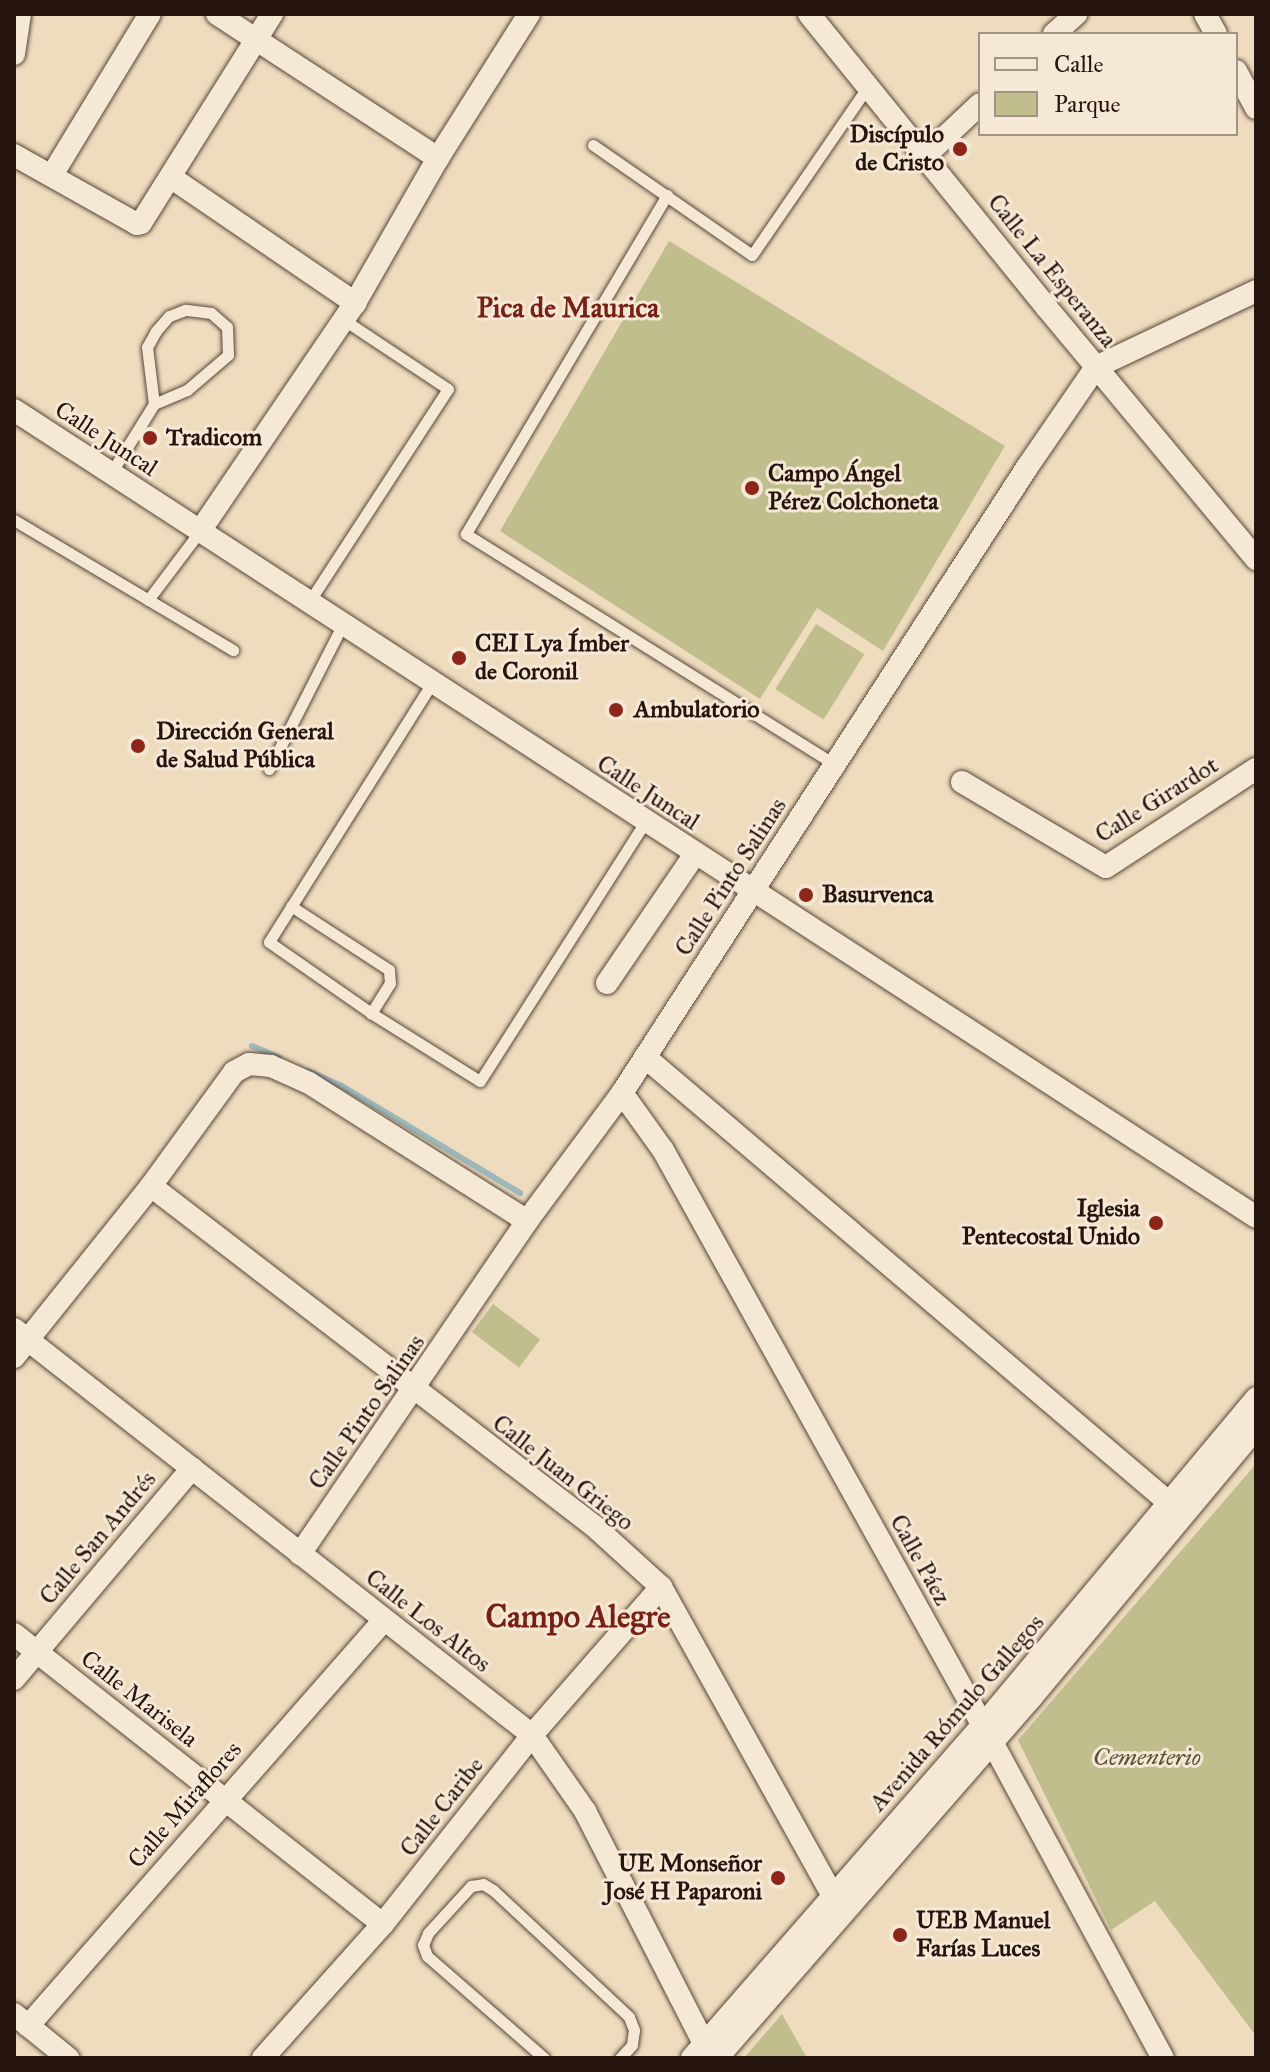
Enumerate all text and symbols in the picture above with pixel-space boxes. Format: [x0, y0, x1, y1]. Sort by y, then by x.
legend [978, 32, 1238, 136]
text: Calle [1054, 49, 1103, 79]
text: Parque [1054, 89, 1121, 119]
place label: Discípulo de Cristo [850, 121, 944, 177]
marker: Discípulo de Cristo [951, 140, 969, 158]
street label: Calle La Esperanza [981, 189, 1123, 353]
district label: Pica de Maurica [477, 291, 659, 325]
street label: Calle Juncal [49, 395, 163, 483]
place label: Tradicom [166, 424, 262, 452]
marker: Tradicom [141, 429, 159, 447]
place label: Campo Ángel Pérez Colchoneta [768, 460, 938, 516]
marker: Campo Ángel Pérez Colchoneta [743, 479, 761, 497]
place label: CEI Lya Ímber de Coronil [475, 630, 629, 686]
marker: CEI Lya Ímber de Coronil [450, 649, 468, 667]
place label: Ambulatorio [634, 696, 760, 724]
marker: Ambulatorio [605, 699, 627, 721]
place label: Dirección General de Salud Pública [156, 718, 334, 774]
marker: Dirección General de Salud Pública [127, 735, 149, 757]
street label: Calle Juncal [591, 749, 705, 837]
street label: Calle Girardot [1090, 751, 1224, 849]
street label: Calle Pinto Salinas [669, 793, 793, 961]
place label: Basurvenca [822, 881, 933, 909]
marker: Basurvenca [797, 886, 815, 904]
place label: Iglesia Pentecostal Unido [962, 1195, 1140, 1251]
marker: Iglesia Pentecostal Unido [1147, 1214, 1165, 1232]
street label: Calle Pinto Salinas [303, 1329, 431, 1495]
street label: Calle Juan Griego [487, 1409, 639, 1537]
street label: Calle San Andrés [34, 1465, 162, 1611]
street label: Calle Páez [883, 1510, 957, 1610]
street label: Calle Los Altos [360, 1563, 496, 1679]
district label: Campo Alegre [486, 1598, 670, 1636]
street label: Avenida Rómulo Gallegos [864, 1609, 1050, 1817]
street label: Calle Marisela [75, 1644, 203, 1754]
street label: Calle Miraflores [122, 1736, 248, 1874]
park label: Cementerio [1093, 1744, 1201, 1772]
street label: Calle Caribe [394, 1752, 490, 1862]
place label: UE Monseñor José H Paparoni [604, 1850, 762, 1906]
marker: UE Monseñor José H Paparoni [769, 1869, 787, 1887]
place label: UEB Manuel Farías Luces [916, 1907, 1050, 1963]
marker: UEB Manuel Farías Luces [891, 1926, 909, 1944]

